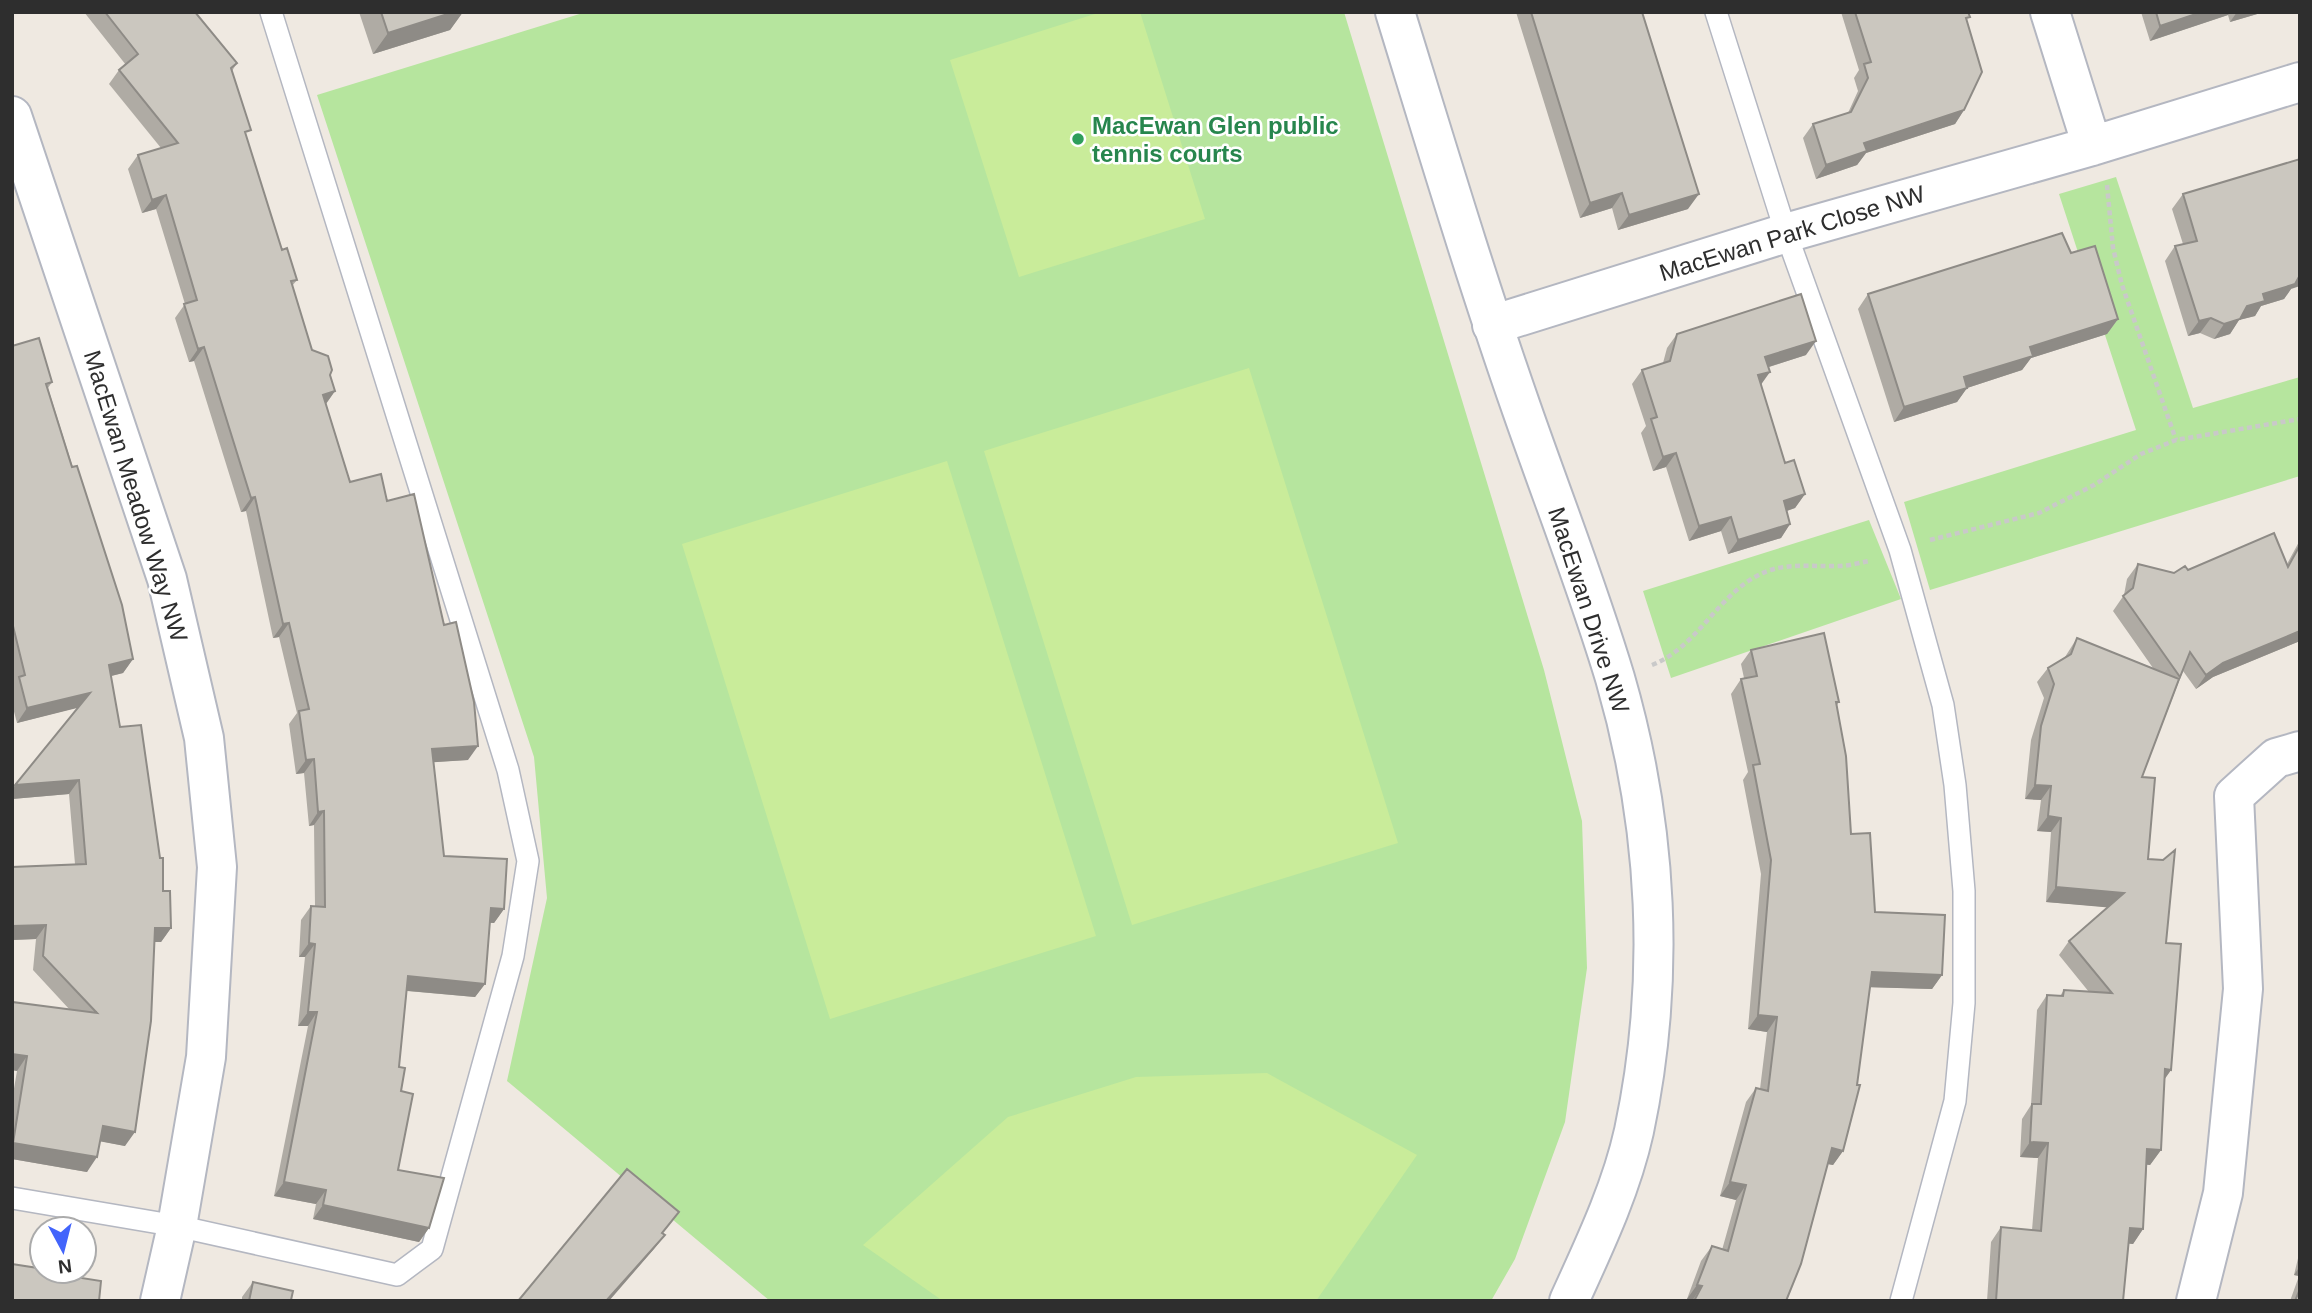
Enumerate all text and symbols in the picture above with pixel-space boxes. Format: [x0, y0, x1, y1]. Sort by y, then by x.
place label: MacEwan Glen public tennis courts [1092, 112, 1339, 167]
marker: MacEwan Glen public tennis courts [1070, 131, 1086, 147]
street label: MacEwan Park Close NW [1656, 180, 1928, 286]
street label: MacEwan Meadow Way NW [79, 347, 193, 645]
street label: MacEwan Drive NW [1543, 504, 1635, 717]
north arrow [28, 1215, 98, 1285]
text: N [57, 1255, 73, 1278]

